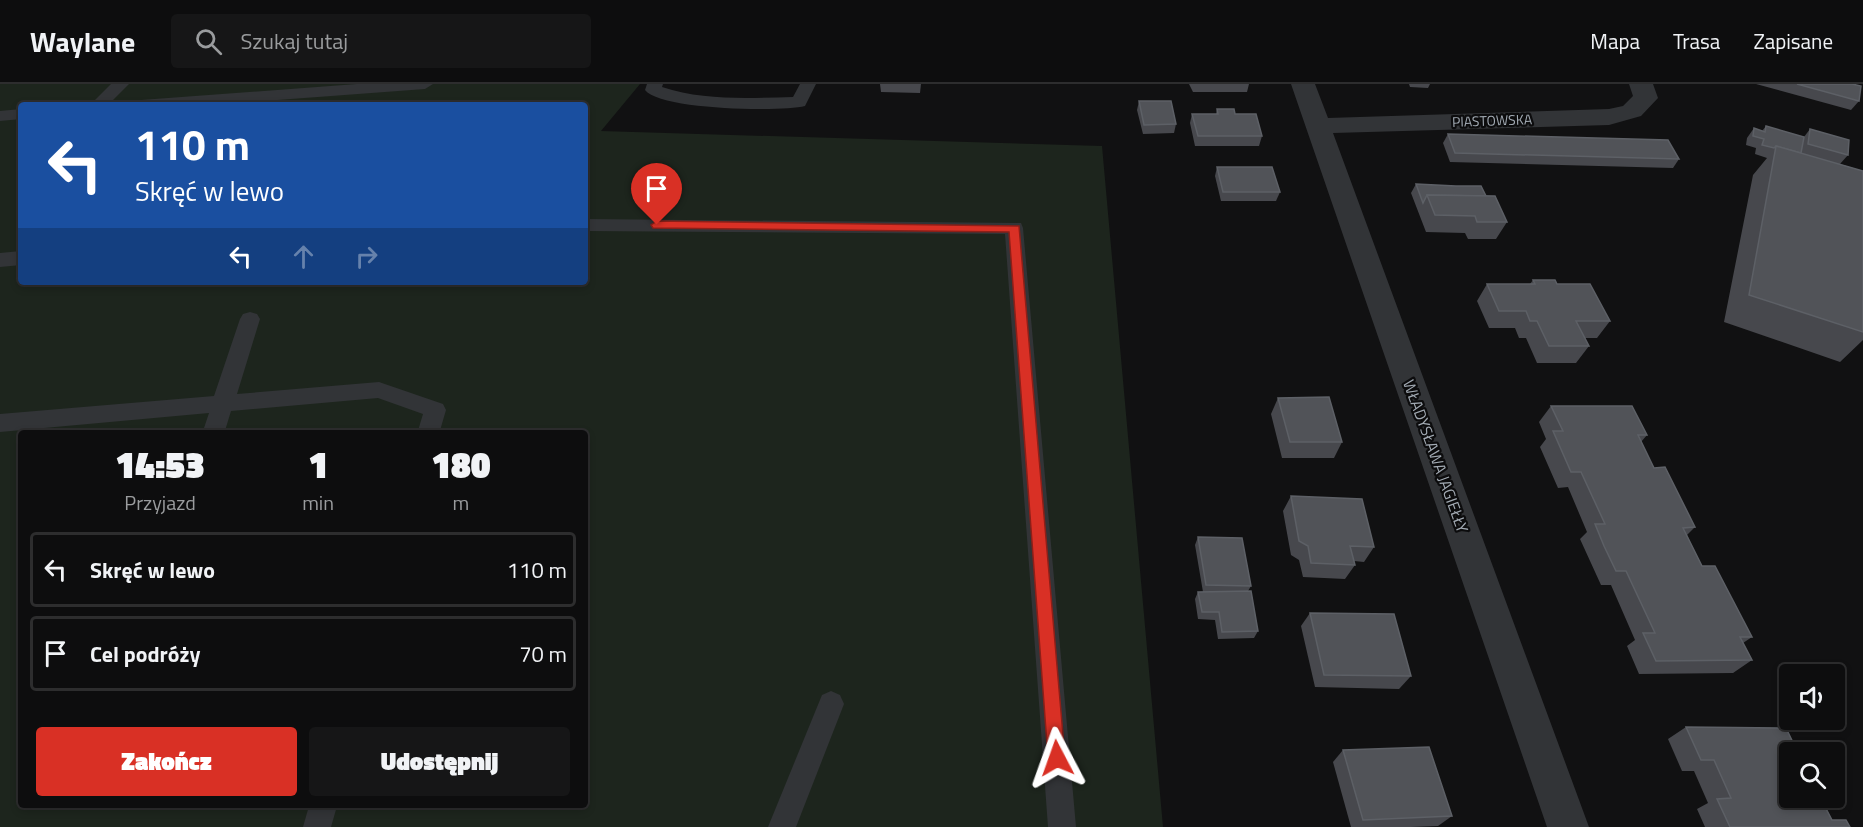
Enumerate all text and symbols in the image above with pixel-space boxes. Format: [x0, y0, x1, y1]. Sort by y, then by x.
search box [171, 14, 591, 68]
text: Waylane [30, 20, 135, 63]
text: Szukaj tutaj [240, 24, 348, 58]
icon: search [192, 25, 225, 58]
text: Mapa [1590, 25, 1640, 57]
text: Trasa [1673, 25, 1720, 57]
text: Zapisane [1753, 25, 1833, 57]
street label: PIASTOWSKA [1452, 108, 1533, 132]
text: 110 m [135, 112, 250, 176]
icon: left [36, 126, 114, 204]
pin [631, 163, 682, 225]
text: Skręć w lewo [135, 170, 284, 211]
icon: arrive [640, 172, 673, 205]
icon: left [224, 240, 257, 273]
icon: ahead [287, 240, 320, 273]
icon: right [350, 240, 383, 273]
street label: WŁADYSŁAWA JAGIEŁŁY [1397, 376, 1475, 536]
text: 14:53 [115, 437, 205, 492]
text: 1 [308, 437, 328, 492]
text: 180 [431, 437, 491, 492]
text: Przyjazd [124, 487, 196, 518]
text: min [302, 487, 334, 518]
text: m [453, 487, 469, 518]
icon: left [39, 553, 72, 586]
text: Skręć w lewo [90, 553, 215, 587]
text: 110 m [507, 553, 567, 587]
icon: arrive [39, 637, 72, 670]
text: Cel podróży [90, 637, 200, 671]
text: 70 m [519, 637, 567, 671]
map controls [1779, 664, 1845, 808]
button: sound [1779, 664, 1845, 730]
position arrow [1025, 726, 1089, 790]
button: Zakończ [36, 727, 297, 796]
button: Udostępnij [309, 727, 570, 796]
button: search [1779, 742, 1845, 808]

